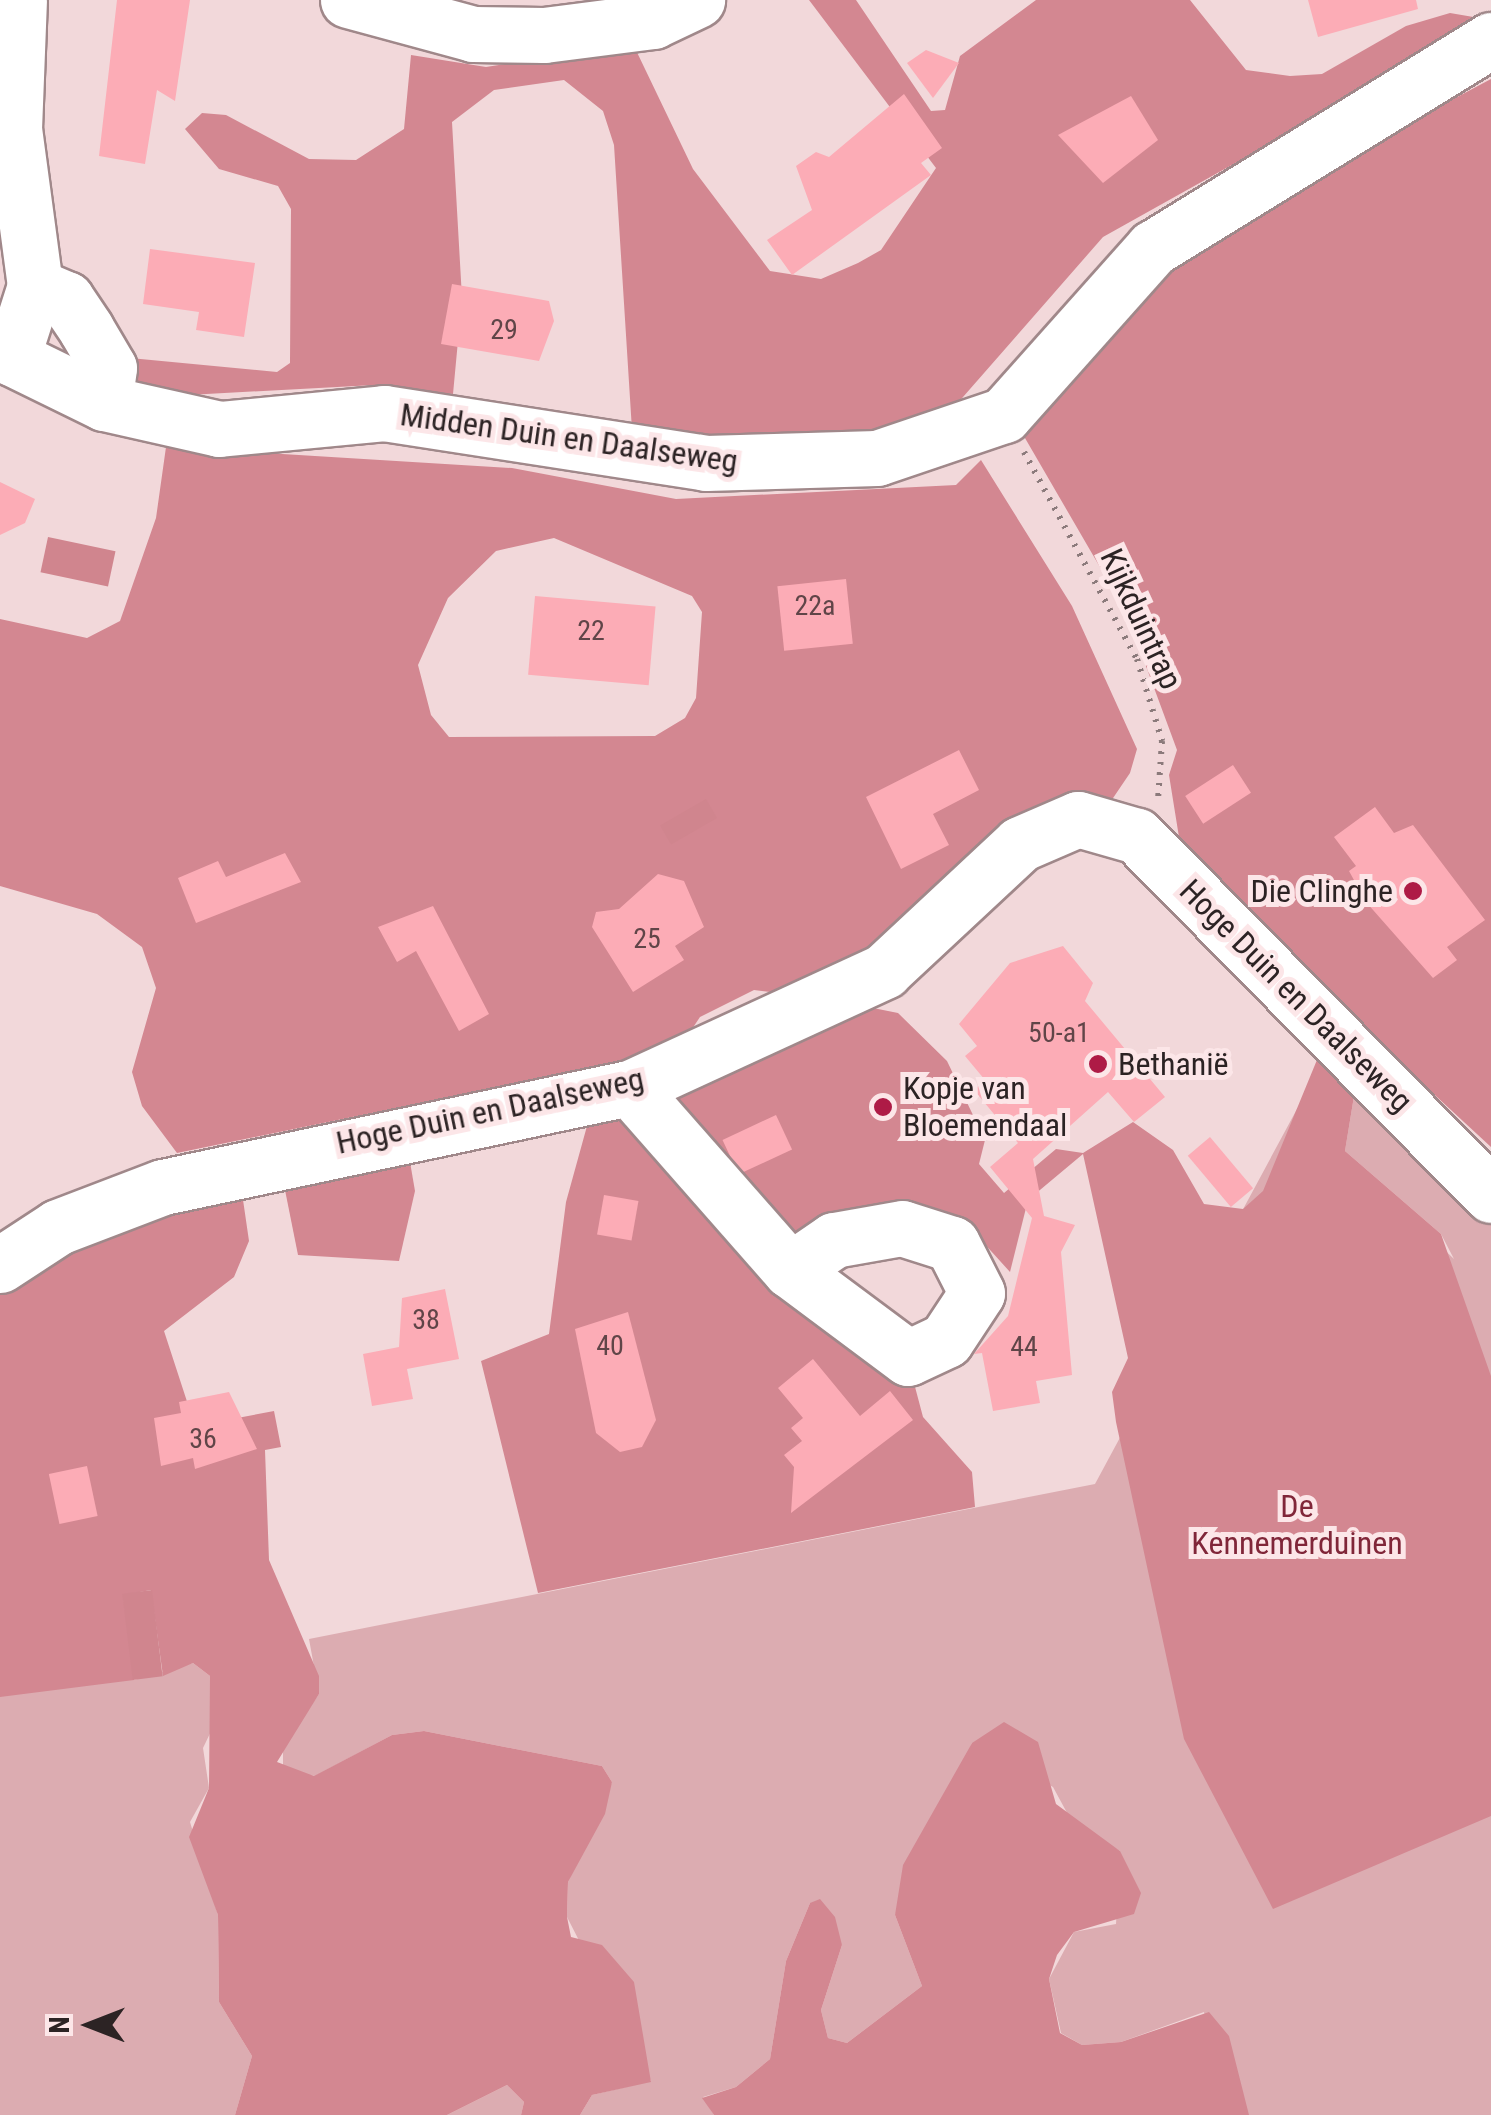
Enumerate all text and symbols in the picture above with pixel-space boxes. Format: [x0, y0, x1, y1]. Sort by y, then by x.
house number: 29 [490, 313, 518, 347]
street label: Midden Duin en Daalseweg [398, 395, 740, 481]
street label: Kijkduintrap [1092, 543, 1190, 695]
house number: 22a [794, 589, 836, 623]
house number: 22 [577, 614, 605, 648]
street label: Hoge Duin en Daalseweg [1172, 872, 1420, 1120]
place label: Die Clinghe [1250, 872, 1393, 910]
marker: Die Clinghe [1402, 880, 1424, 902]
house number: 25 [633, 922, 661, 956]
house number: 50-a1 [1028, 1016, 1090, 1050]
place label: Bethanië [1118, 1045, 1229, 1083]
marker: Bethanië [1087, 1053, 1109, 1075]
street label: Hoge Duin en Daalseweg [333, 1060, 647, 1162]
place label: Kopje van Bloemendaal [903, 1070, 1067, 1145]
marker: Kopje van Bloemendaal [872, 1096, 894, 1118]
house number: 38 [412, 1303, 440, 1337]
house number: 40 [596, 1329, 624, 1363]
house number: 44 [1010, 1330, 1038, 1364]
house number: 36 [189, 1422, 217, 1456]
park label: De Kennemerduinen [1191, 1488, 1403, 1563]
north arrow [40, 1975, 140, 2075]
text: N [43, 2016, 76, 2034]

